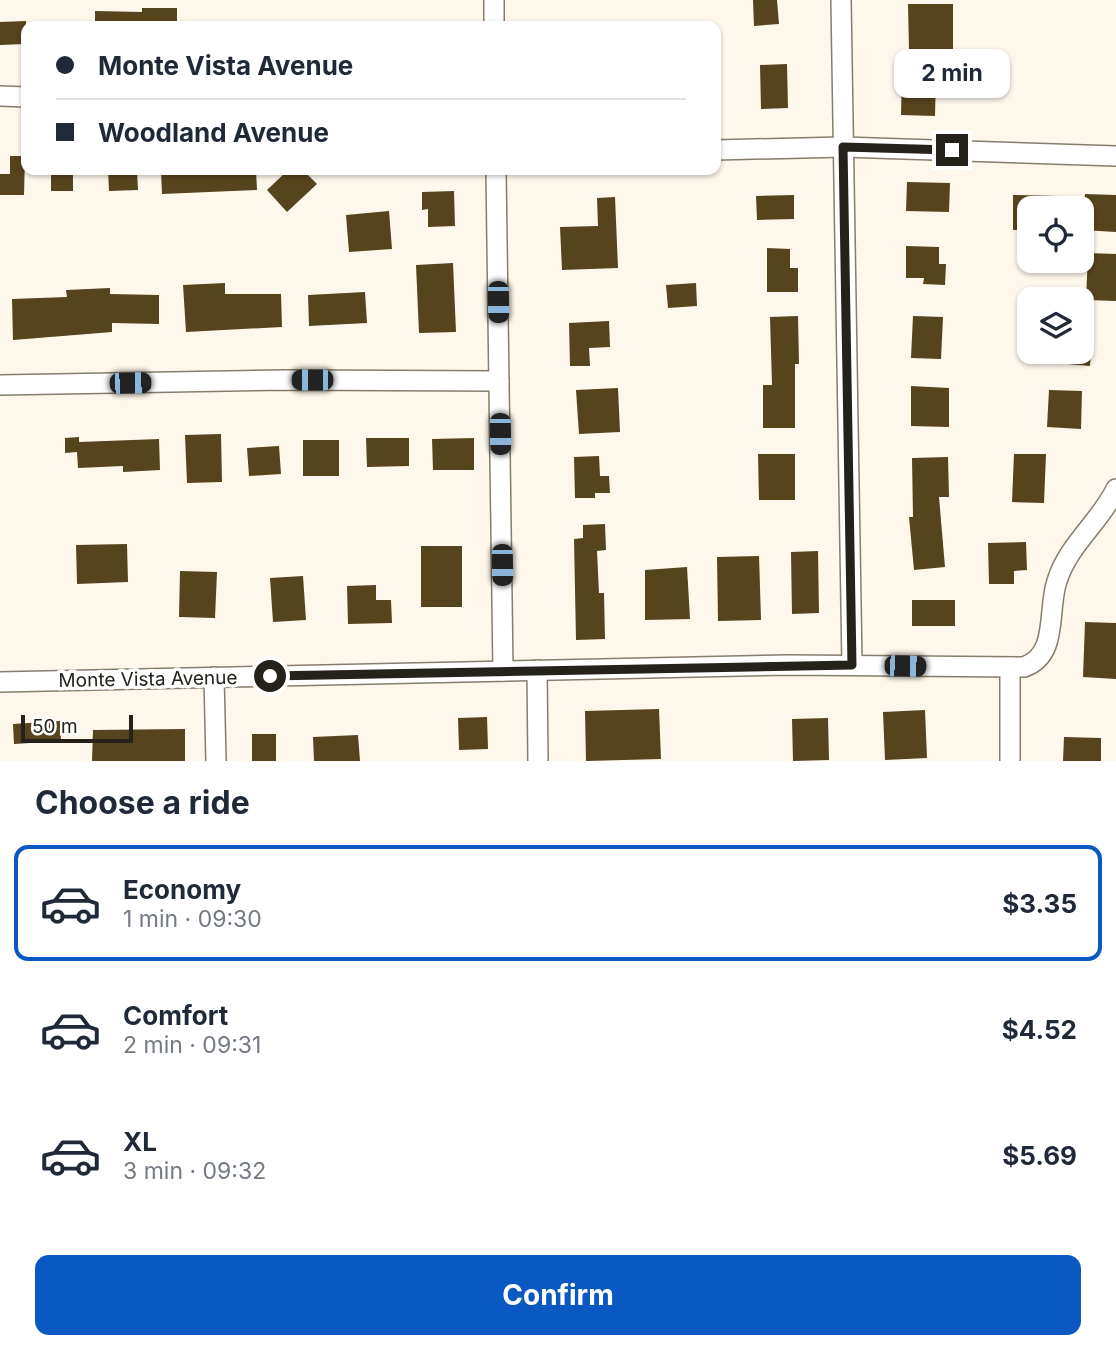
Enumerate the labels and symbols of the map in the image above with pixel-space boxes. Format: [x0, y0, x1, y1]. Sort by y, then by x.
callout: 2 min [894, 48, 1010, 97]
route end [936, 134, 968, 166]
car [488, 281, 509, 323]
car [292, 370, 334, 391]
car [109, 372, 152, 394]
car [490, 413, 511, 455]
car [492, 544, 513, 586]
car [884, 655, 927, 677]
route start [254, 660, 286, 692]
street label: Monte Vista Avenue [58, 666, 238, 692]
scale bar [21, 712, 133, 744]

